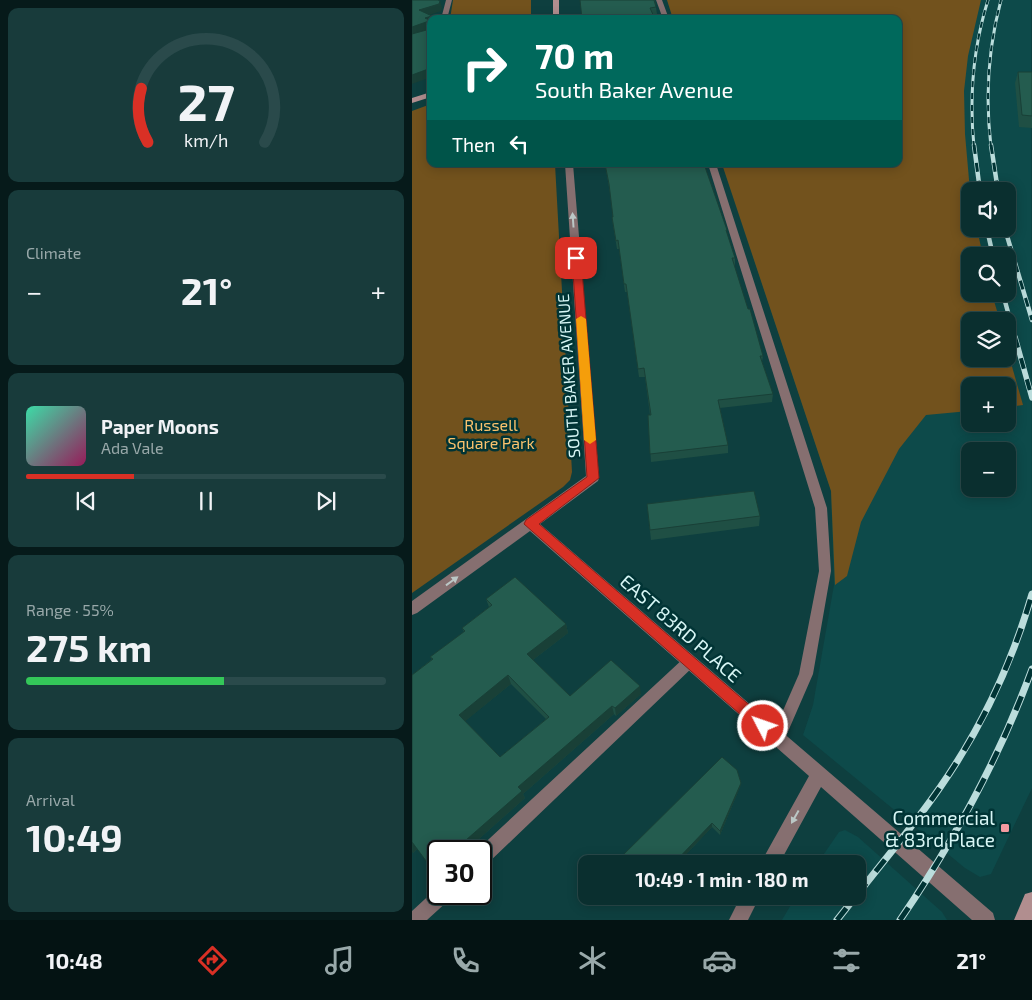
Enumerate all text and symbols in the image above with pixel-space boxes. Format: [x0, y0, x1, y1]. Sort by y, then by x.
text: 70 m [535, 34, 614, 76]
icon: right [452, 35, 517, 100]
text: 27 [177, 69, 235, 131]
text: South Baker Avenue [535, 76, 733, 102]
text: km/h [184, 129, 228, 151]
icon: left [505, 130, 533, 158]
text: Then [452, 133, 495, 156]
map controls [961, 182, 1016, 497]
button: sound [961, 182, 1016, 237]
one-way arrow [569, 212, 577, 228]
pin [555, 237, 597, 279]
text: Climate [26, 243, 81, 262]
icon: arrive [562, 244, 590, 272]
button: search [961, 247, 1016, 302]
text: 21° [181, 267, 232, 313]
text: − [26, 274, 42, 308]
text: + [371, 274, 386, 308]
street label: SOUTH BAKER AVENUE [553, 293, 583, 459]
button: layers [961, 312, 1016, 367]
button: + [961, 377, 1016, 432]
text: Paper Moons [101, 415, 219, 438]
park label: Russell Square Park [447, 415, 535, 452]
text: Ada Vale [101, 438, 164, 457]
button: − [961, 442, 1016, 497]
icon: previous [72, 487, 100, 515]
icon: pause [192, 487, 220, 515]
icon: next [312, 487, 340, 515]
street label: EAST 83RD PLACE [616, 569, 746, 687]
one-way arrow [445, 576, 458, 586]
text: Range · 55% [26, 600, 114, 619]
text: 275 km [26, 624, 152, 670]
position arrow [736, 699, 788, 751]
text: Arrival [26, 790, 75, 809]
place label: Commercial & 83rd Place [885, 806, 995, 851]
one-way arrow [791, 810, 799, 824]
text: 10:49 [26, 814, 123, 860]
marker: Commercial & 83rd Place [999, 822, 1011, 834]
speed limit sign: 30 [427, 840, 492, 905]
text: 10:49 · 1 min · 180 m [636, 868, 808, 891]
icon: directions [195, 943, 230, 978]
icon: music [322, 943, 357, 978]
icon: phone [448, 943, 483, 978]
icon: climate [575, 943, 610, 978]
icon: car [702, 943, 737, 978]
icon: filters [829, 943, 864, 978]
text: 10:48 [46, 947, 103, 973]
text: 21° [956, 947, 986, 973]

